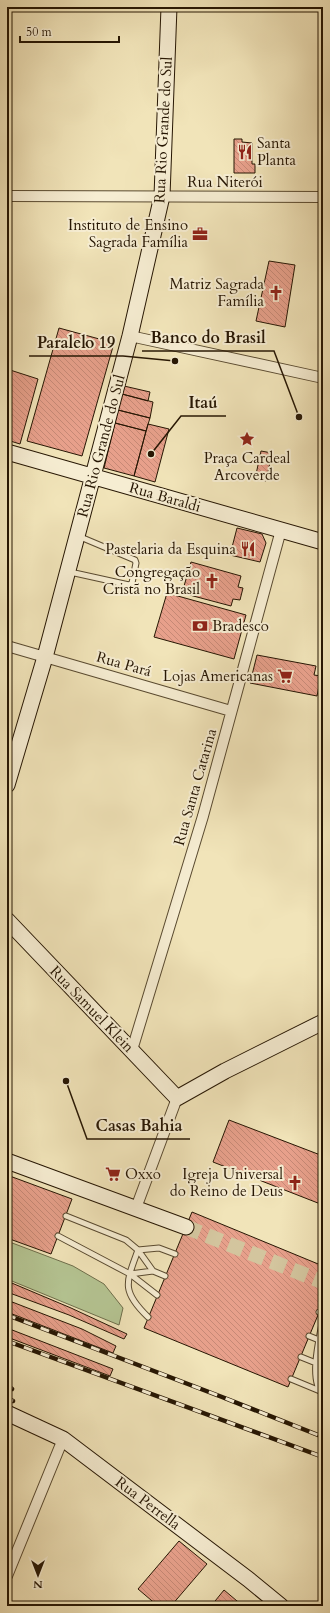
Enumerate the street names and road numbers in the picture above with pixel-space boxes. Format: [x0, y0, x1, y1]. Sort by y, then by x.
street label: Rua Rio Grande do Sul [149, 56, 177, 204]
street label: Rua Niterói [187, 172, 263, 192]
street label: Rua Rio Grande do Sul [72, 372, 130, 519]
street label: Rua Baraldi [127, 477, 203, 517]
street label: Rua Pará [94, 647, 154, 682]
street label: Rua Santa Catarina [169, 726, 221, 848]
street label: Rua Samuel Klein [45, 961, 139, 1057]
street label: Rua Perrella [111, 1472, 185, 1534]

